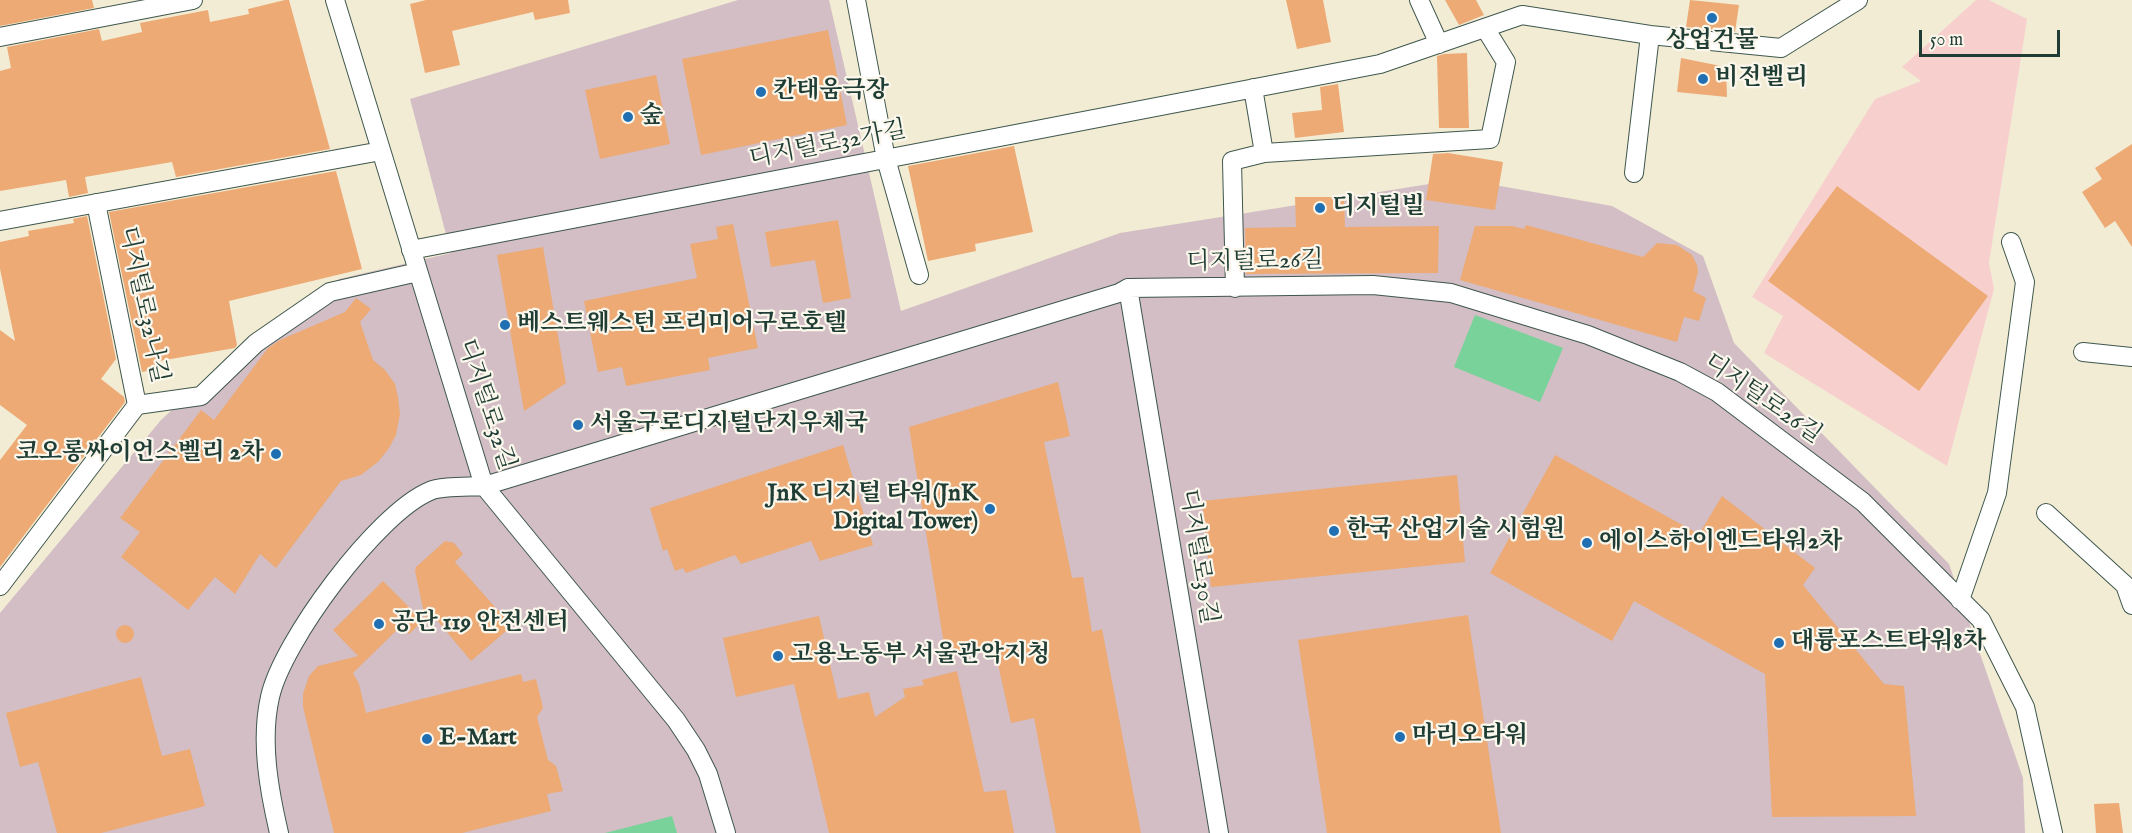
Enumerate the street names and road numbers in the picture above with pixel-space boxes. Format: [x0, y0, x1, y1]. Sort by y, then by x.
street label: 디지털로32가길 [747, 117, 909, 175]
street label: 디지털로32나길 [111, 224, 173, 386]
street label: 디지털로26길 [1186, 247, 1324, 279]
street label: 디지털로32길 [450, 336, 520, 474]
street label: 디지털로26길 [1698, 349, 1826, 451]
street label: 디지털로30길 [1172, 487, 1222, 627]

